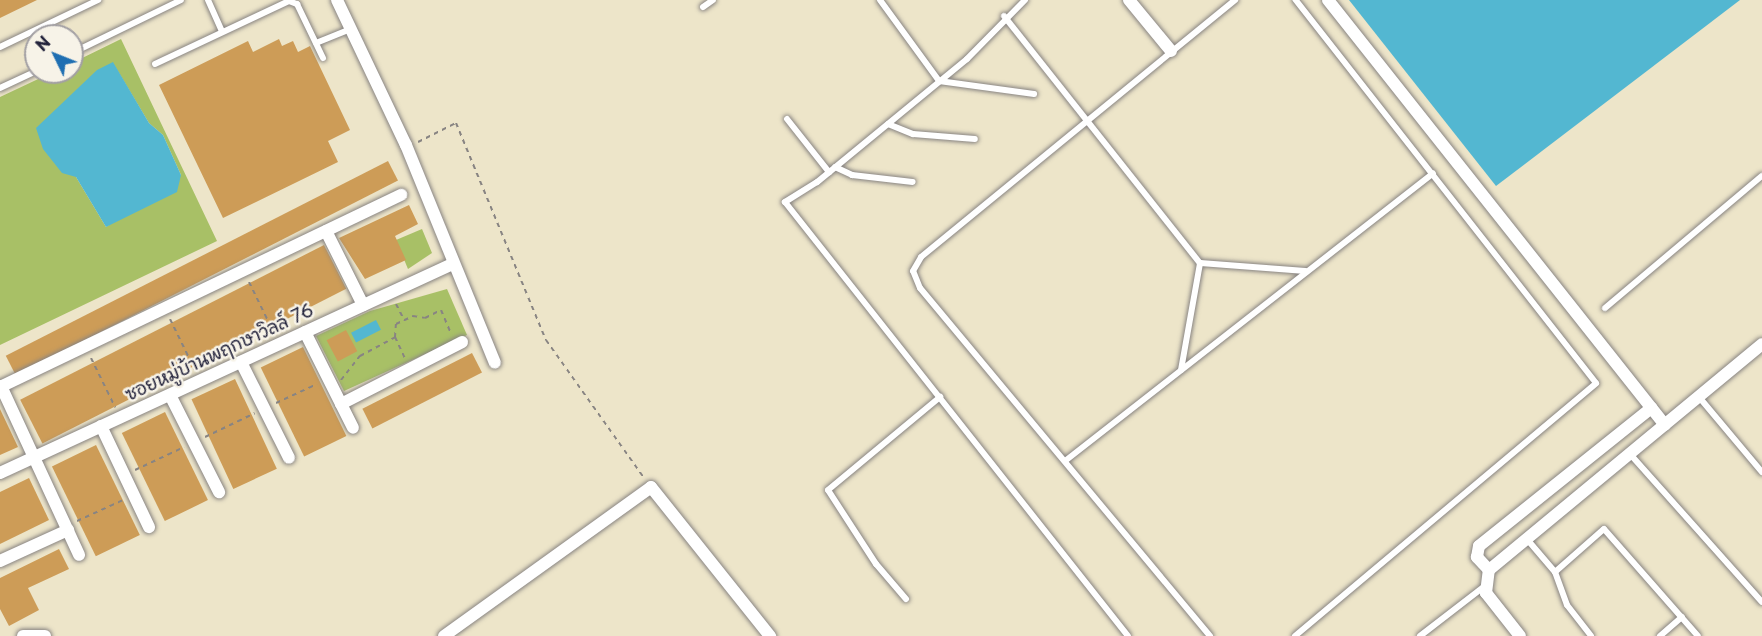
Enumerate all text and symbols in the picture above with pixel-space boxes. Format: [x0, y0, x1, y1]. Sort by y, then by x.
north arrow [24, 24, 84, 84]
text: N [29, 30, 55, 56]
street label: ซอยหมู่บ้านพฤกษาวิลล์ 76 [122, 299, 316, 405]

